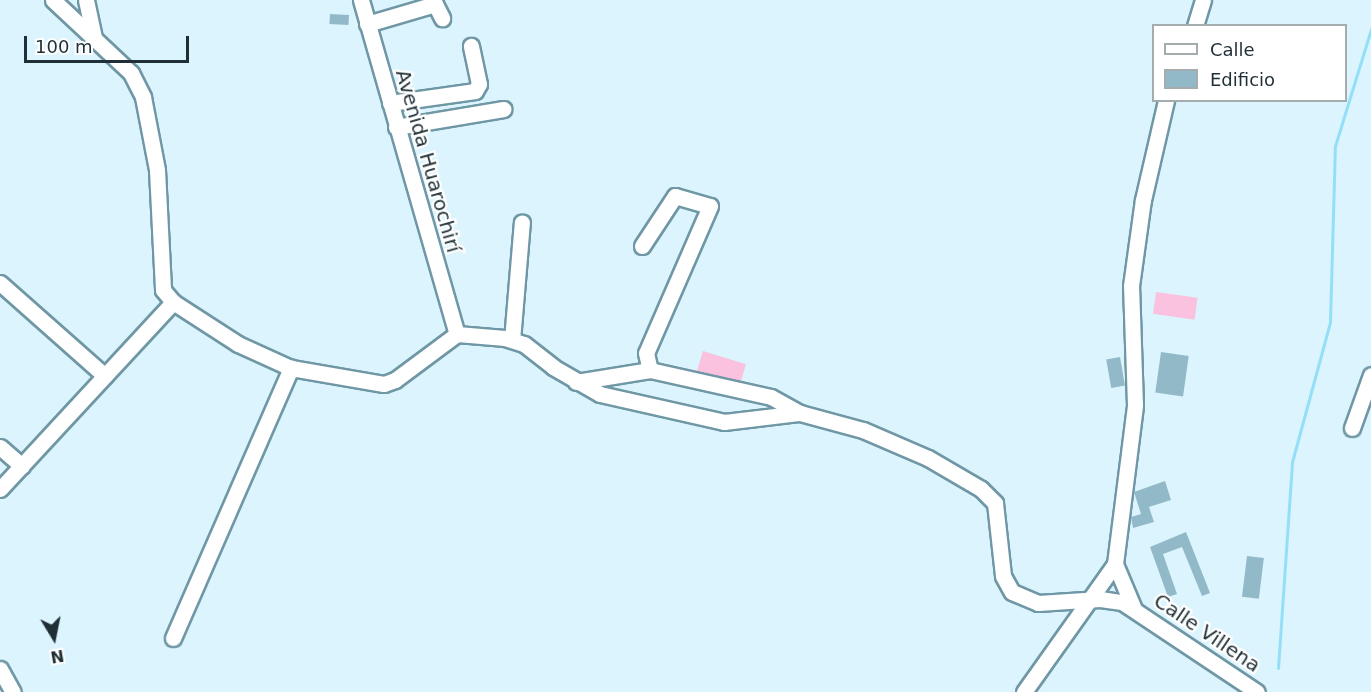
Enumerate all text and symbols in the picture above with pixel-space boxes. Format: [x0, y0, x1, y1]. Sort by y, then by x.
scale bar [27, 24, 192, 62]
legend [1152, 24, 1347, 102]
text: 100 m [35, 36, 93, 57]
text: Calle [1210, 39, 1255, 60]
street label: Avenida Huarochirí [390, 67, 466, 255]
text: Edificio [1210, 69, 1275, 90]
street label: Calle Villena [1149, 589, 1265, 677]
north arrow [24, 608, 84, 668]
text: N [49, 646, 65, 667]

